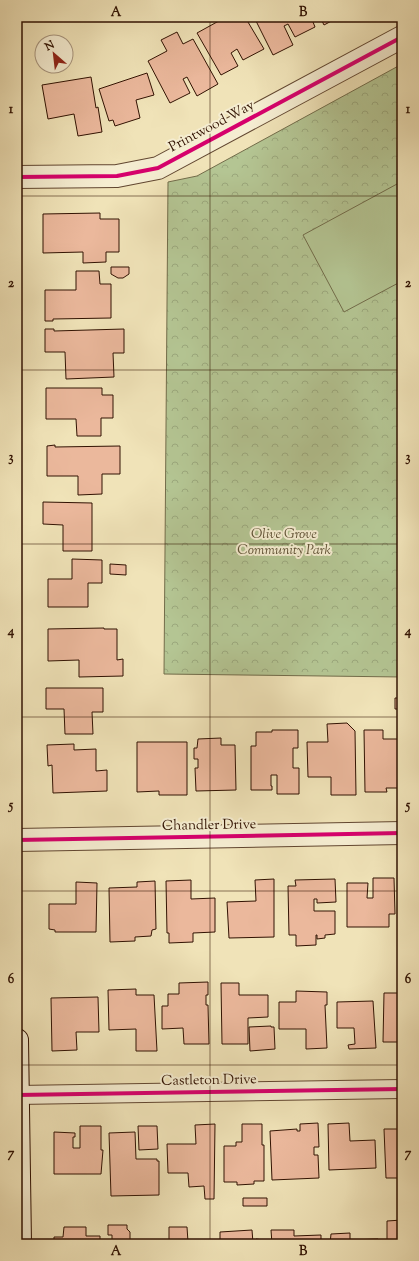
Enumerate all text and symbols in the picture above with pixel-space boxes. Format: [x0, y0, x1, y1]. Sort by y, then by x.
text: A [111, 4, 122, 22]
text: B [299, 4, 308, 22]
north arrow [34, 34, 74, 74]
text: N [41, 37, 58, 56]
street label: Printwood Way [166, 96, 258, 158]
text: 1 [9, 101, 14, 119]
text: 1 [406, 101, 411, 119]
text: 2 [8, 275, 15, 293]
text: 2 [405, 275, 412, 293]
text: 3 [8, 449, 14, 467]
text: 3 [405, 449, 411, 467]
park label: Olive Grove Community Park [237, 525, 331, 561]
text: 4 [7, 623, 15, 641]
text: 4 [404, 623, 412, 641]
text: 5 [8, 797, 14, 815]
text: 5 [405, 797, 411, 815]
street label: Chandler Drive [162, 815, 256, 837]
text: 6 [8, 971, 15, 989]
text: 6 [405, 971, 412, 989]
street label: Castleton Drive [161, 1070, 257, 1092]
text: 7 [8, 1145, 15, 1163]
text: 7 [405, 1145, 412, 1163]
text: A [111, 1243, 122, 1261]
text: B [299, 1243, 308, 1261]

